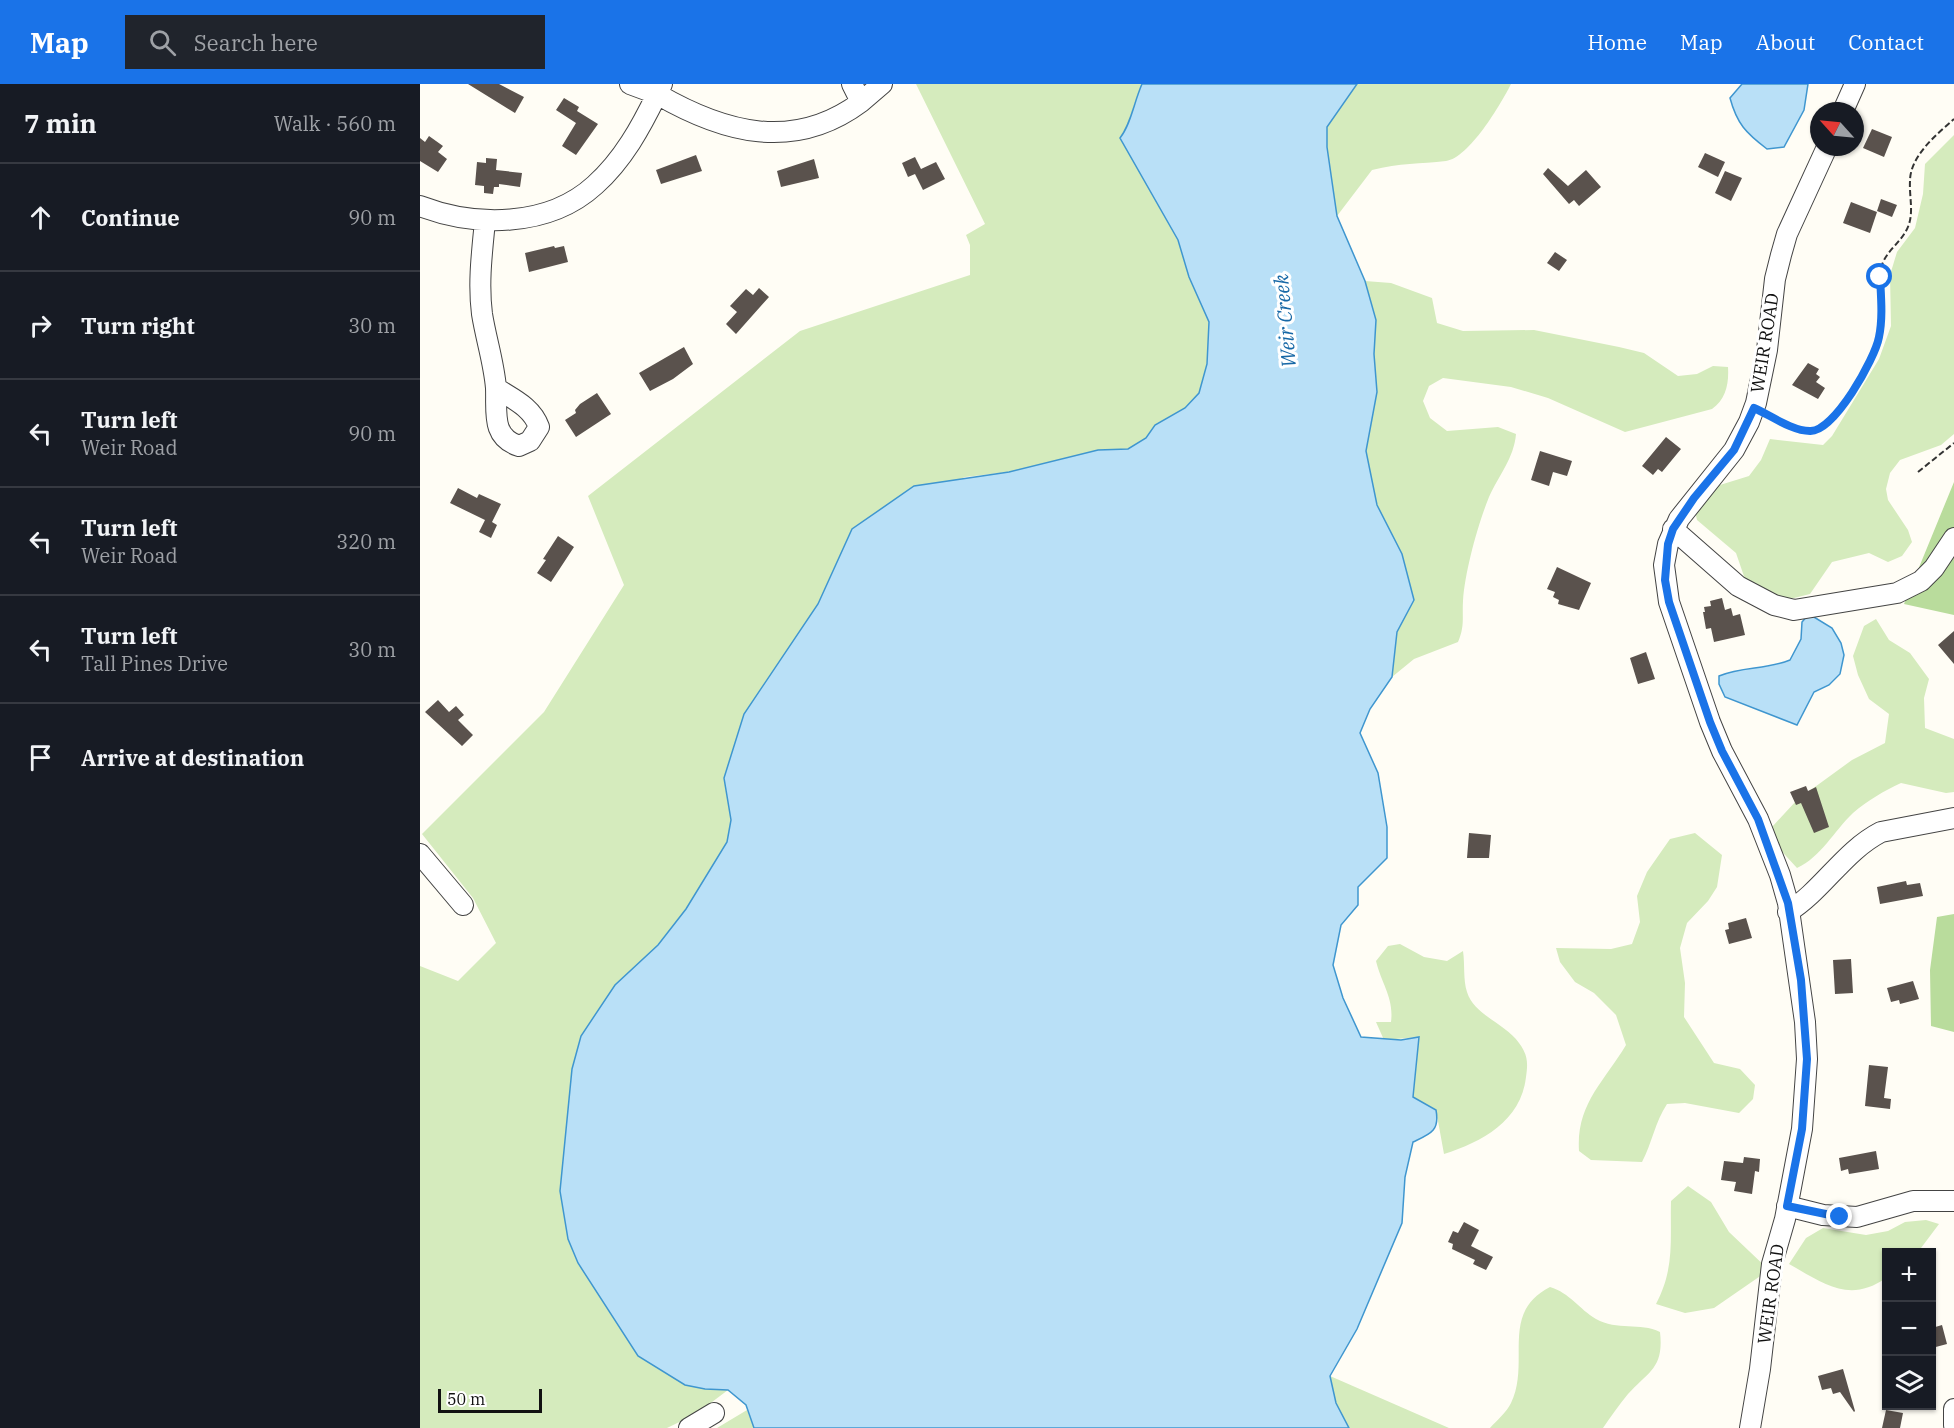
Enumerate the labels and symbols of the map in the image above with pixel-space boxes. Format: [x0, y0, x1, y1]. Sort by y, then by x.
north arrow [1810, 102, 1864, 156]
route start [1866, 263, 1892, 289]
water label: Weir Creek [1267, 273, 1302, 369]
street label: WEIR ROAD [1745, 291, 1784, 395]
route end [1826, 1203, 1852, 1229]
street label: WEIR ROAD [1752, 1242, 1789, 1345]
scale bar [438, 1386, 542, 1414]

